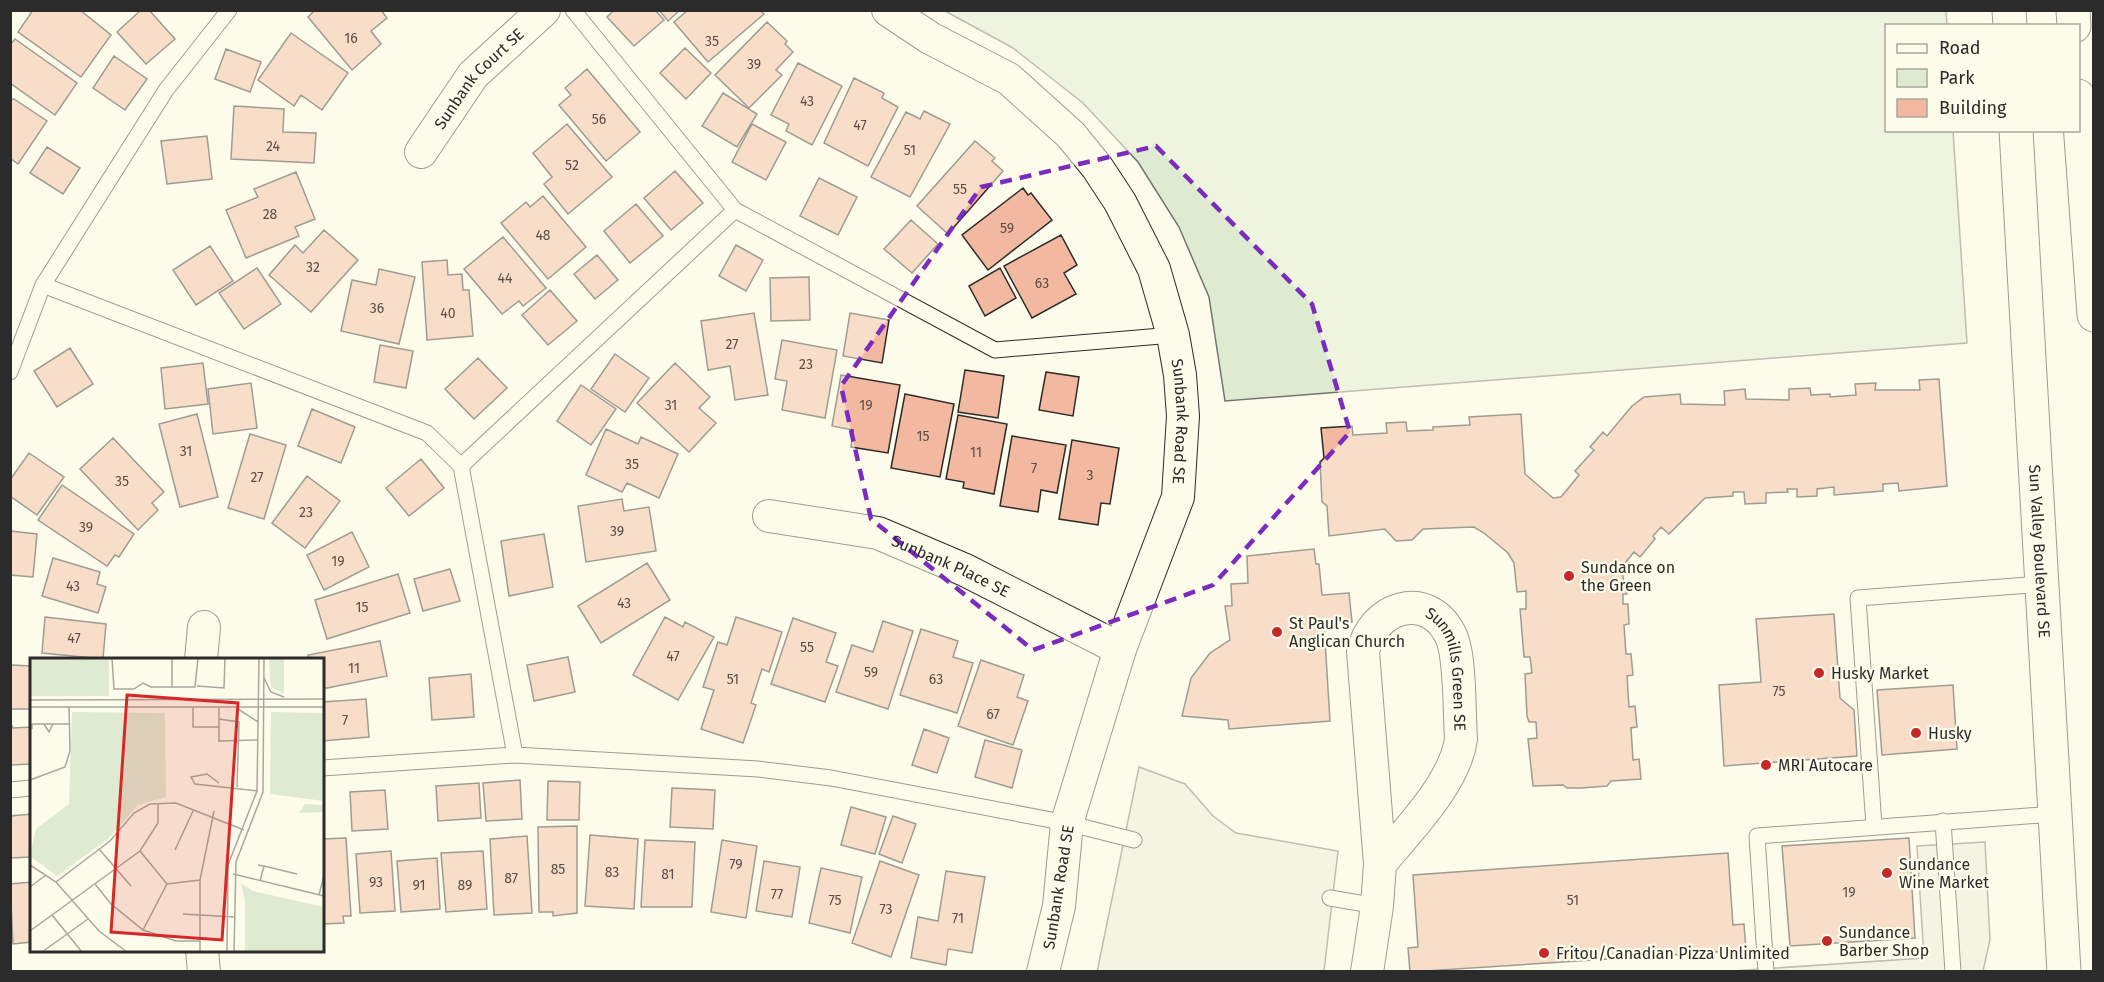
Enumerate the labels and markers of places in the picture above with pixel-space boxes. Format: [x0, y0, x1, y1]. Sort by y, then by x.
place label: Sundance on the Green [1581, 558, 1675, 595]
marker: Sundance on the Green [1562, 569, 1576, 583]
place label: St Paul's Anglican Church [1289, 614, 1405, 651]
marker: St Paul's Anglican Church [1270, 625, 1284, 639]
place label: Husky Market [1831, 664, 1929, 683]
marker: Husky Market [1812, 666, 1826, 680]
place label: Husky [1928, 724, 1972, 743]
marker: Husky [1909, 726, 1923, 740]
place label: MRI Autocare [1778, 756, 1873, 775]
marker: MRI Autocare [1759, 758, 1773, 772]
place label: Sundance Wine Market [1899, 855, 1989, 892]
marker: Sundance Wine Market [1880, 866, 1894, 880]
place label: Sundance Barber Shop [1839, 923, 1929, 960]
marker: Sundance Barber Shop [1820, 934, 1834, 948]
place label: Fritou/Canadian Pizza Unlimited [1556, 944, 1790, 963]
marker: Fritou/Canadian Pizza Unlimited [1537, 946, 1551, 960]

